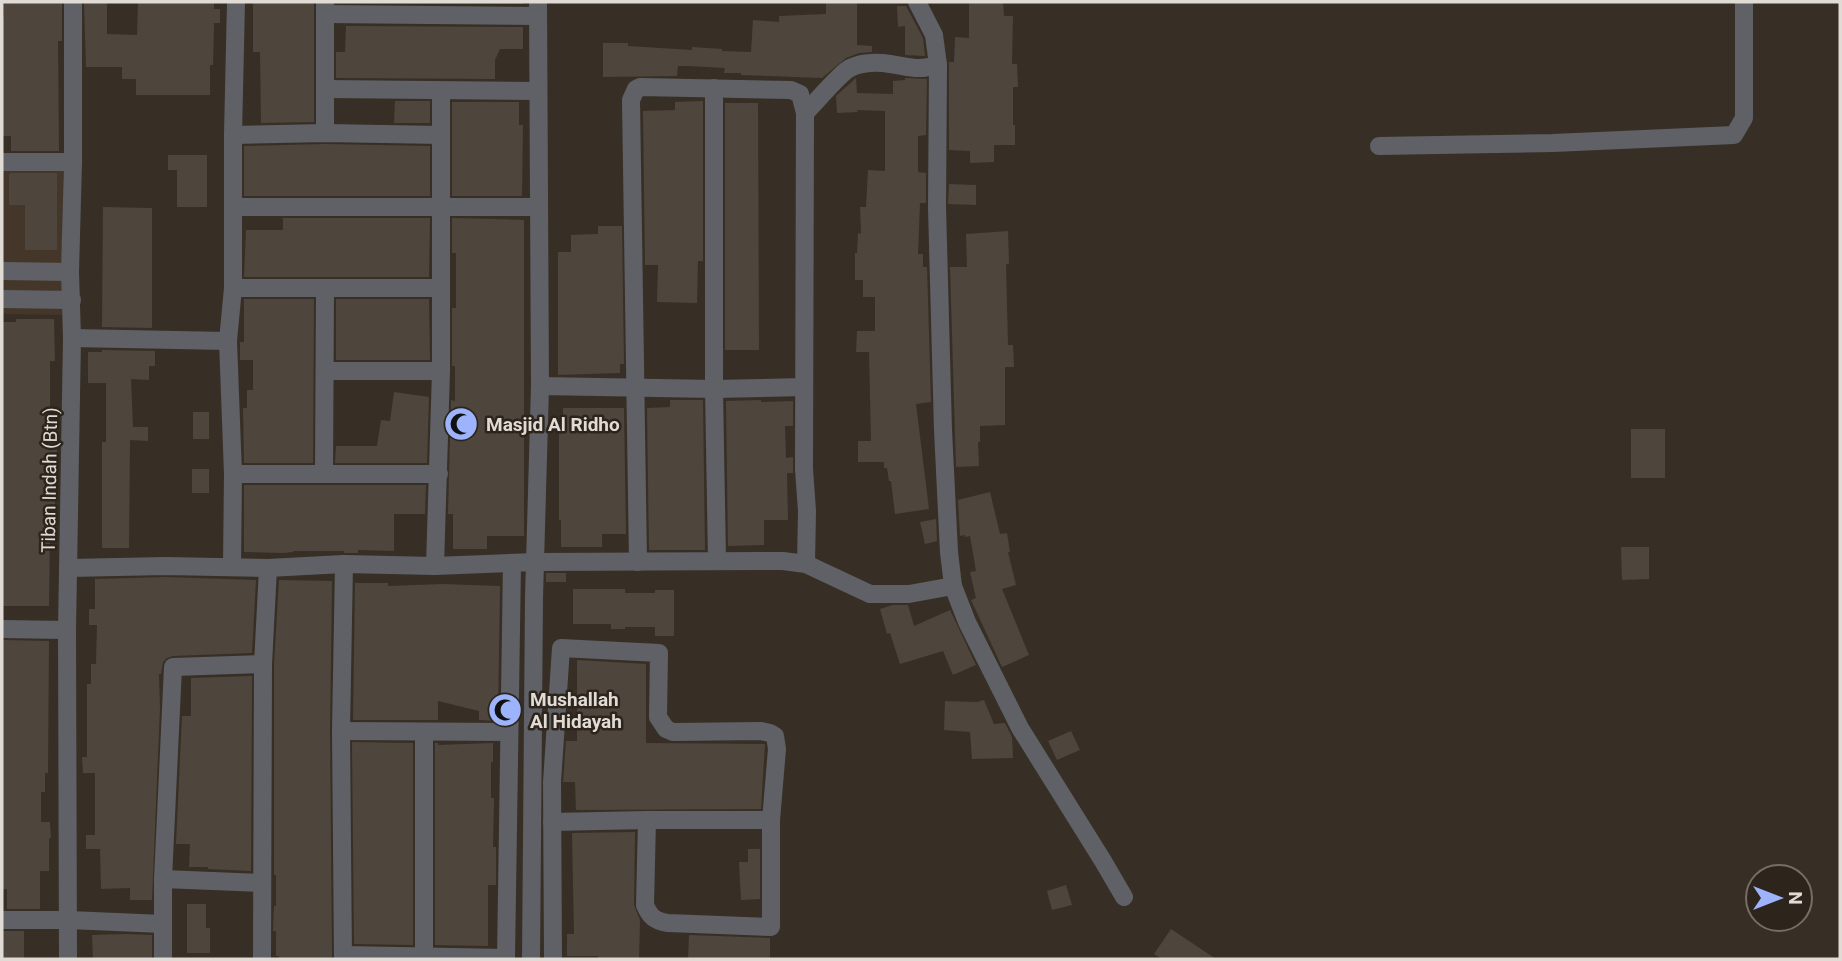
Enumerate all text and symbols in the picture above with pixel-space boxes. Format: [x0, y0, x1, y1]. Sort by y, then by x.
mosque icon: Masjid Al Ridho [442, 405, 480, 443]
street label: Tiban Indah (Btn) [37, 407, 62, 553]
place label: Masjid Al Ridho [486, 413, 620, 436]
place label: Mushallah Al Hidayah [530, 688, 622, 733]
mosque icon: Mushallah Al Hidayah [486, 691, 524, 729]
north arrow [1744, 863, 1814, 933]
text: N [1784, 891, 1807, 905]

